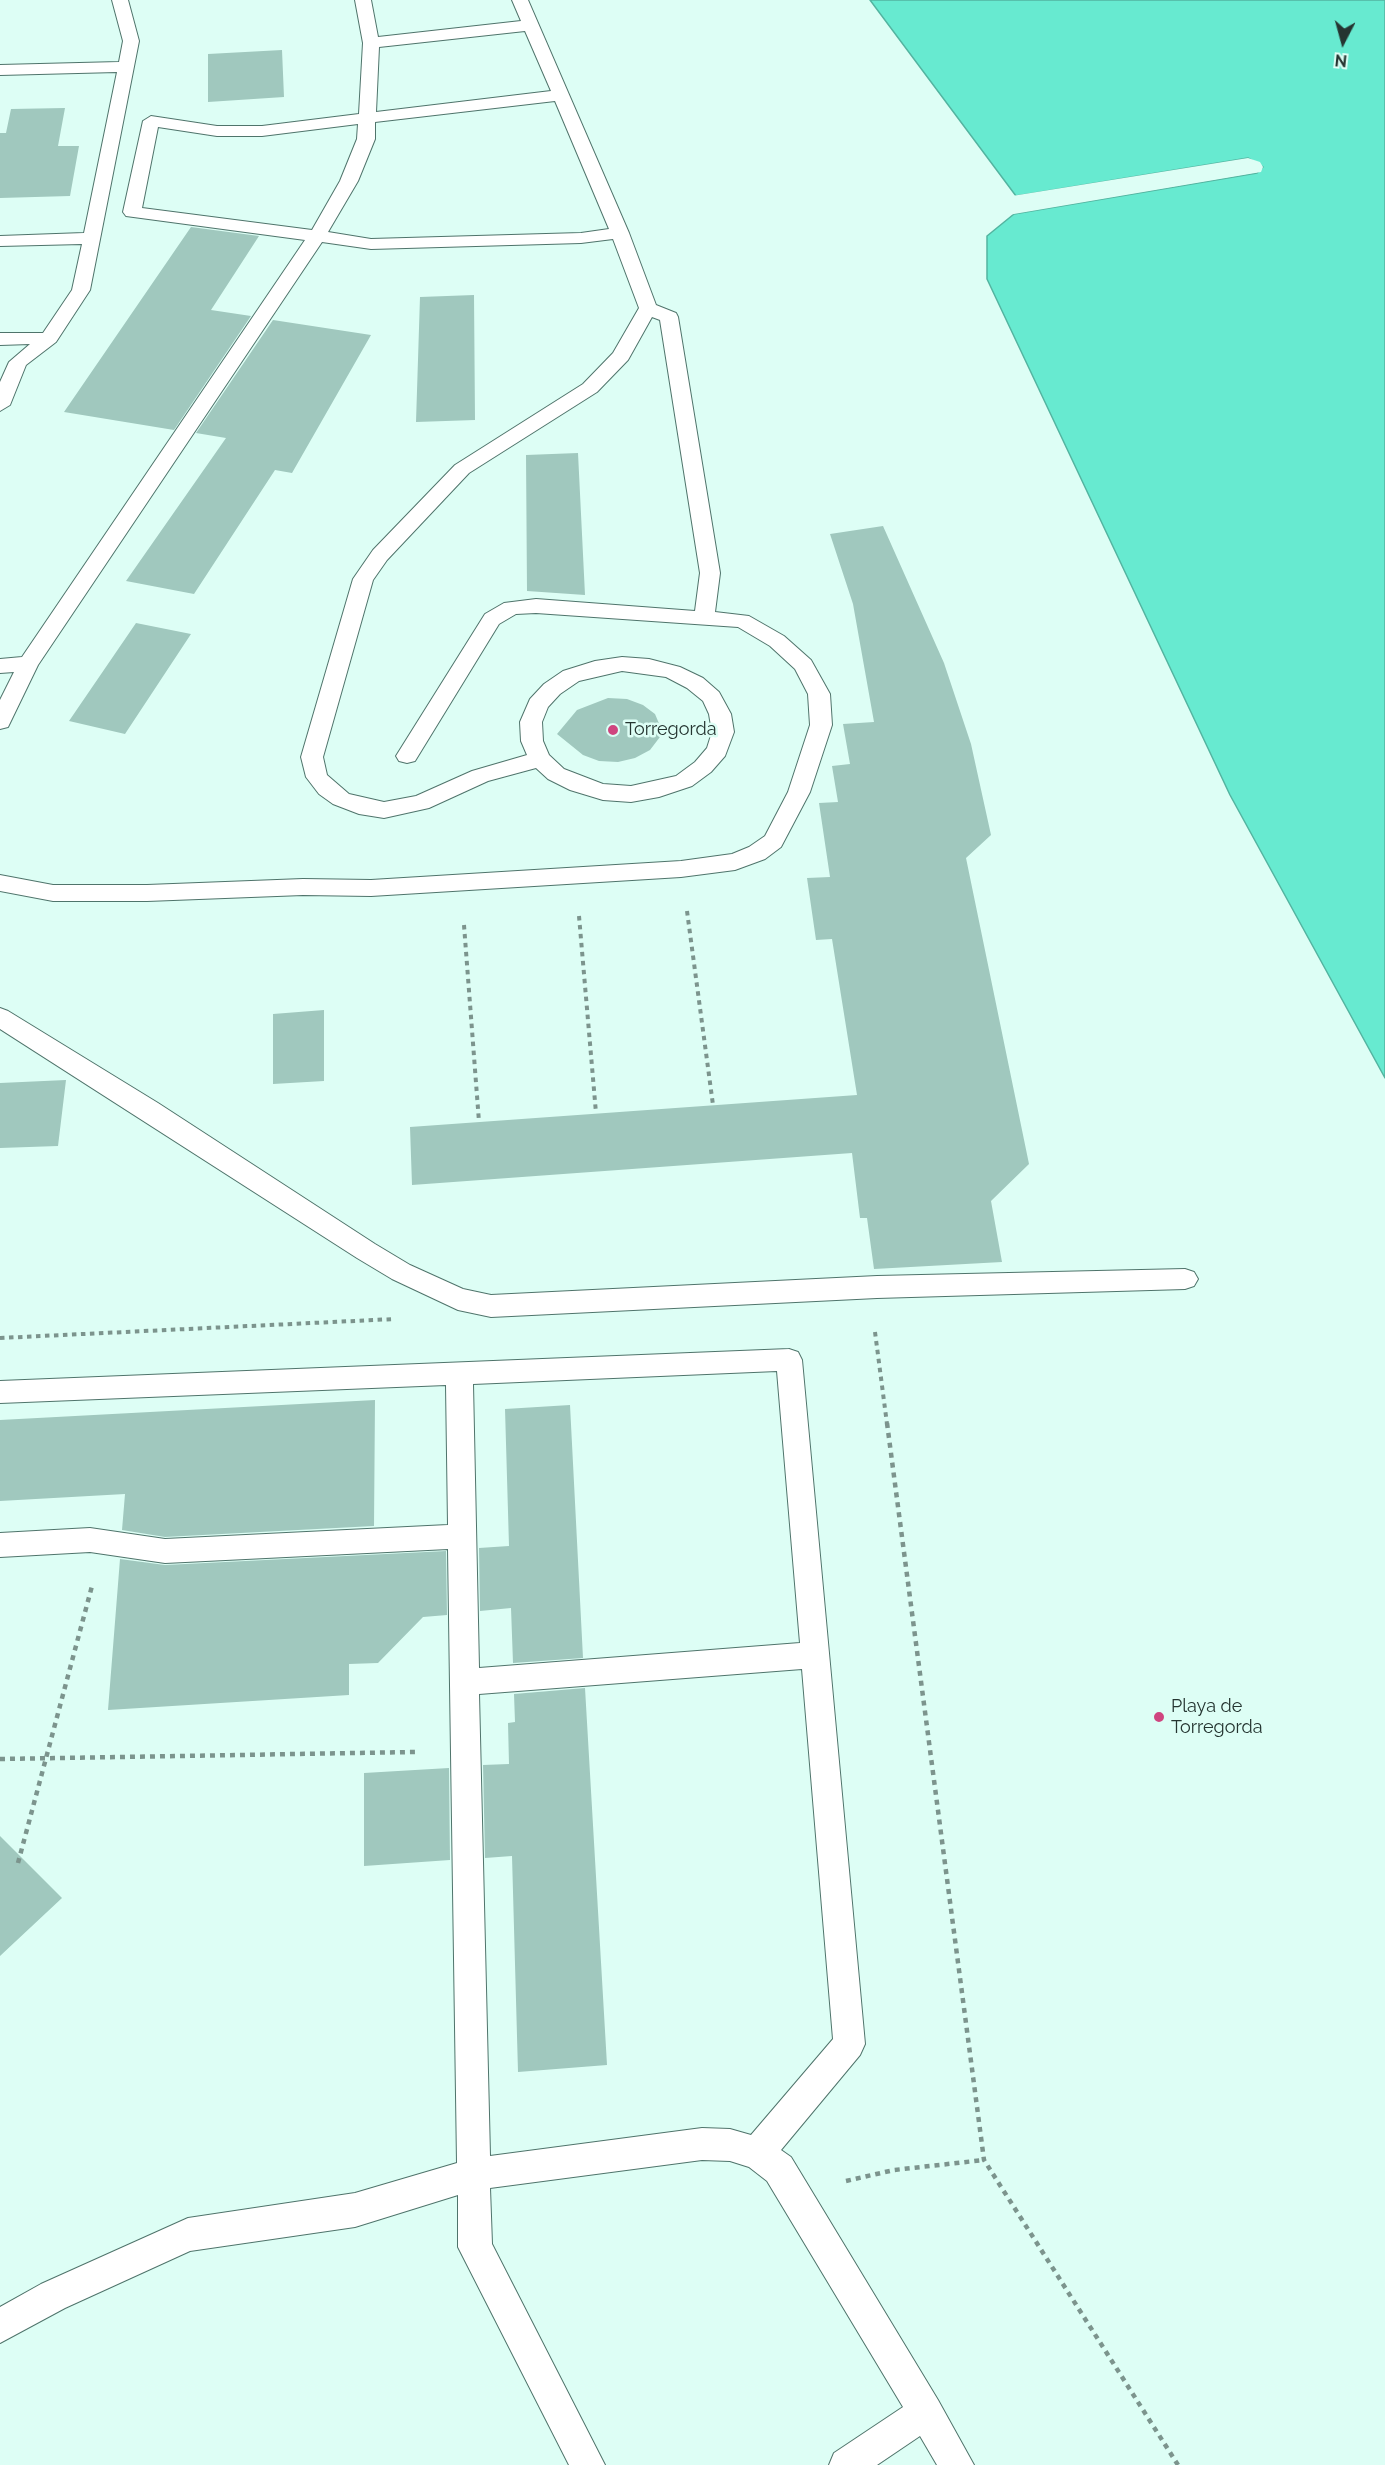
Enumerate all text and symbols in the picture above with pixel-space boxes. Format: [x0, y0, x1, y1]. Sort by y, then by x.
north arrow [1313, 12, 1373, 72]
text: N [1334, 50, 1348, 70]
place label: Torregorda [625, 719, 716, 741]
marker: Torregorda [606, 723, 620, 737]
place label: Playa de Torregorda [1171, 1696, 1262, 1738]
marker: Playa de Torregorda [1152, 1710, 1166, 1724]

